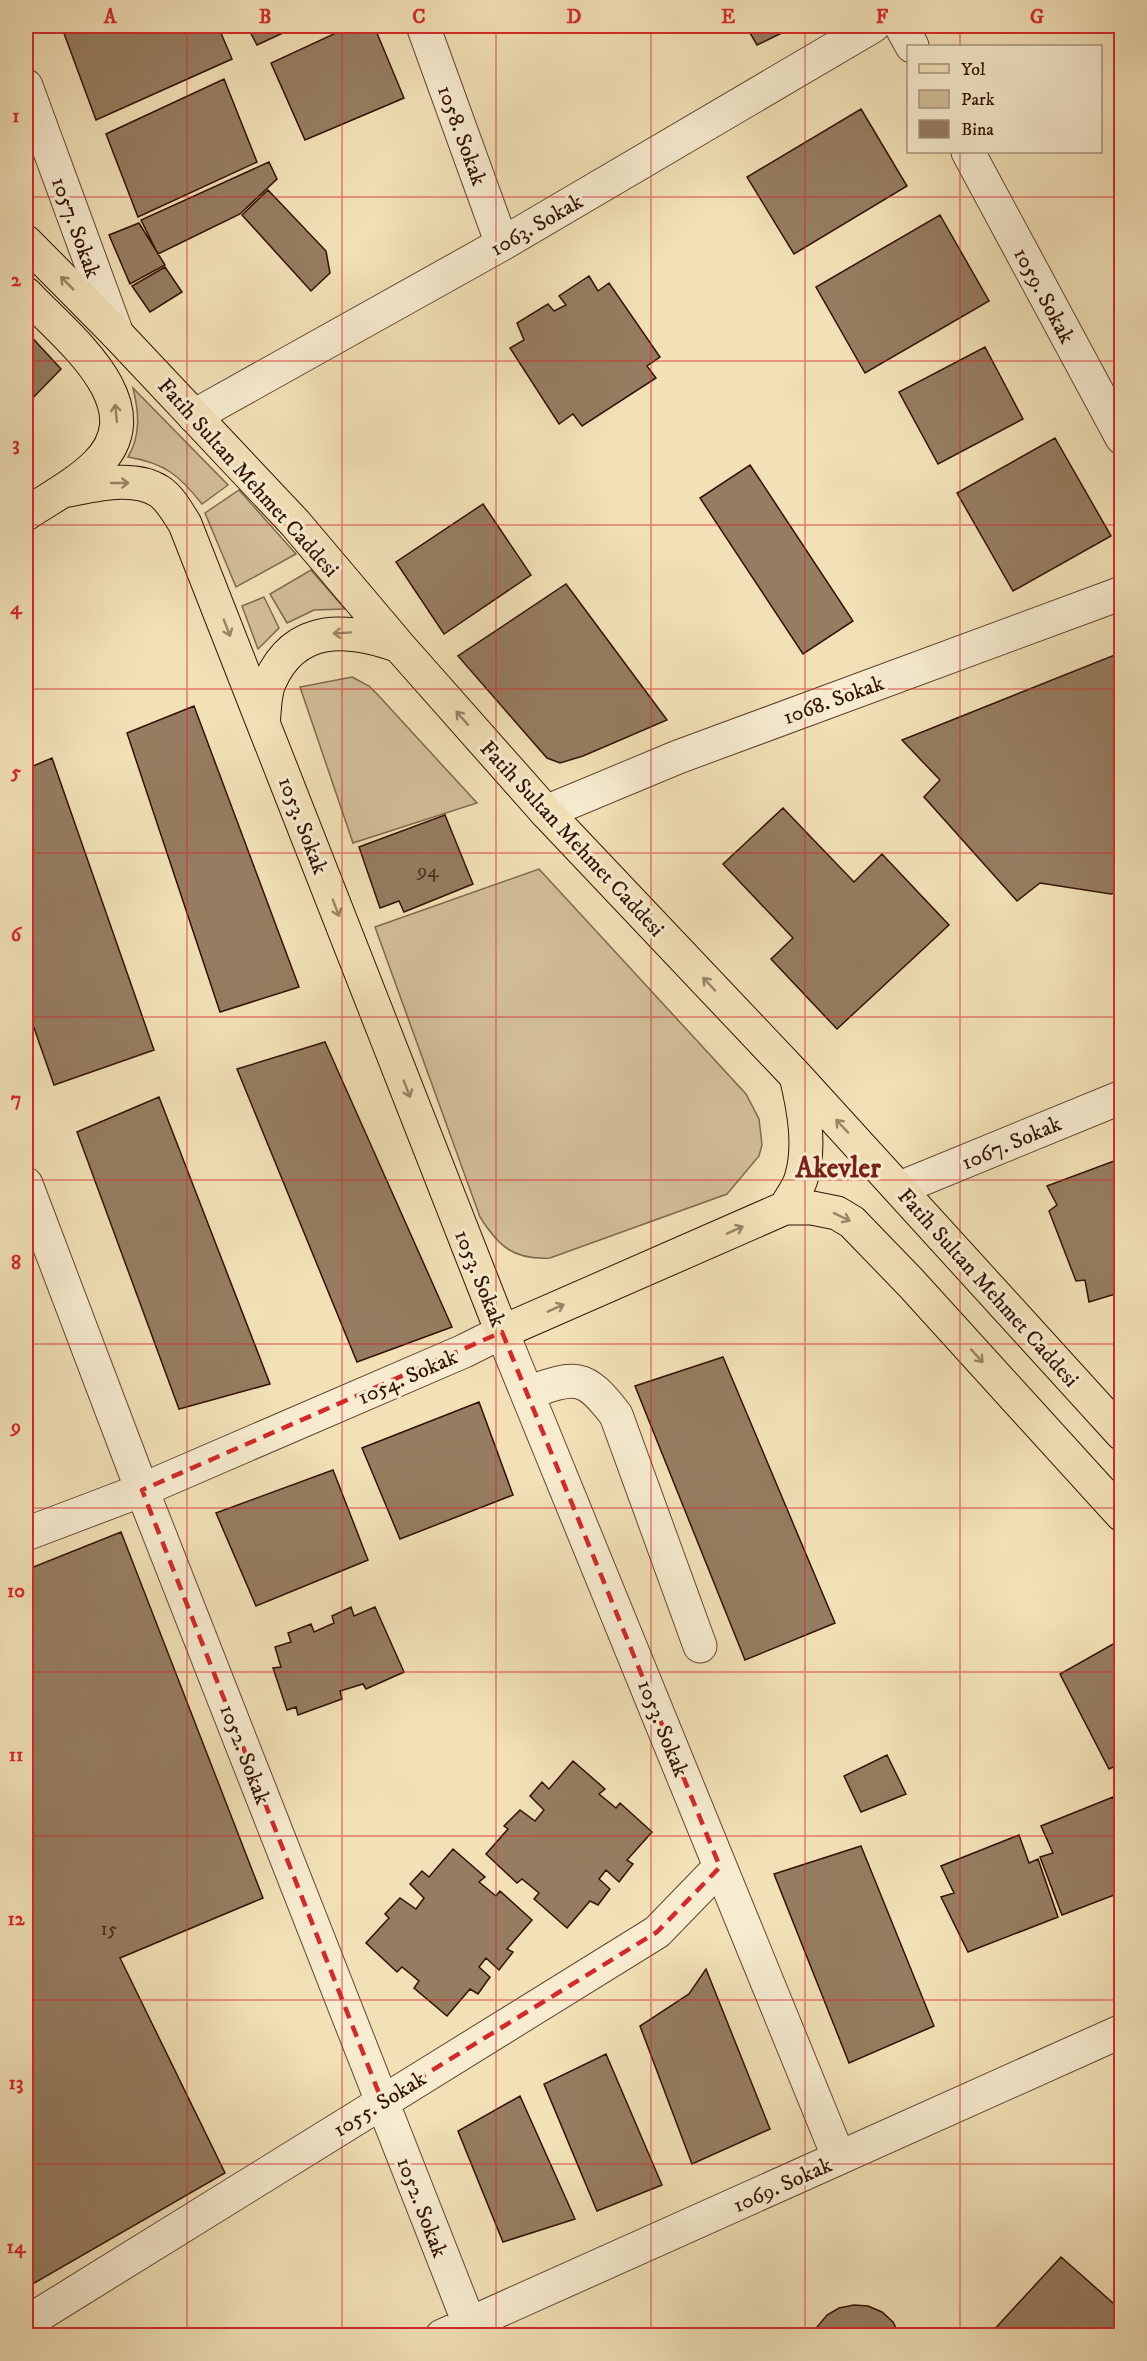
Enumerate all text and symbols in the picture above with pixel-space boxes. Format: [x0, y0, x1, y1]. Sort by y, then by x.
text: A [103, 5, 118, 30]
text: B [259, 5, 271, 30]
text: C [412, 5, 426, 30]
text: D [567, 5, 582, 30]
text: E [721, 5, 735, 30]
text: F [876, 5, 889, 30]
text: G [1030, 5, 1044, 30]
legend [907, 45, 1102, 153]
text: Yol [961, 59, 986, 81]
street label: 1058. Sokak [431, 82, 492, 190]
text: Park [961, 89, 995, 111]
text: 1 [12, 104, 20, 129]
text: Bina [961, 119, 994, 141]
street label: 1057. Sokak [45, 173, 106, 282]
street label: 1063. Sokak [486, 188, 588, 263]
street label: 1059. Sokak [1007, 243, 1080, 348]
text: 2 [11, 268, 22, 293]
one-way arrow [59, 276, 74, 291]
street label: Fatih Sultan Mehmet Caddesi [151, 373, 344, 583]
one-way arrow [110, 404, 121, 424]
text: 3 [12, 432, 20, 457]
one-way arrow [110, 477, 130, 489]
text: 4 [10, 596, 23, 621]
one-way arrow [222, 619, 233, 637]
one-way arrow [333, 628, 353, 639]
street label: 1068. Sokak [779, 670, 888, 731]
one-way arrow [456, 710, 470, 726]
street label: Fatih Sultan Mehmet Caddesi [474, 735, 670, 943]
text: 5 [10, 760, 21, 785]
street label: 1053. Sokak [272, 773, 334, 878]
house number: 94 [416, 859, 439, 884]
one-way arrow [331, 898, 342, 916]
text: 6 [11, 923, 23, 948]
one-way arrow [702, 977, 716, 992]
one-way arrow [402, 1080, 413, 1098]
text: 7 [11, 1087, 21, 1112]
street label: 1067. Sokak [958, 1110, 1066, 1177]
one-way arrow [836, 1119, 850, 1134]
district label: Akevler [794, 1151, 881, 1186]
street label: Fatih Sultan Mehmet Caddesi [891, 1183, 1084, 1393]
one-way arrow [832, 1211, 850, 1223]
one-way arrow [725, 1224, 743, 1235]
street label: 1053. Sokak [448, 1226, 511, 1331]
text: 8 [11, 1251, 21, 1276]
one-way arrow [547, 1302, 565, 1313]
street label: 1054. Sokak [354, 1343, 462, 1411]
one-way arrow [970, 1348, 984, 1363]
text: 9 [9, 1415, 21, 1440]
text: 10 [7, 1579, 25, 1604]
street label: 1053. Sokak [631, 1676, 694, 1781]
street label: 1052. Sokak [213, 1701, 276, 1809]
text: 11 [9, 1743, 23, 1768]
text: 12 [7, 1907, 26, 1932]
house number: 15 [100, 1917, 118, 1942]
street label: 1055. Sokak [328, 2065, 431, 2143]
text: 13 [9, 2071, 23, 2096]
street label: 1069. Sokak [729, 2152, 836, 2219]
street label: 1052. Sokak [390, 2154, 453, 2262]
text: 14 [7, 2235, 27, 2260]

